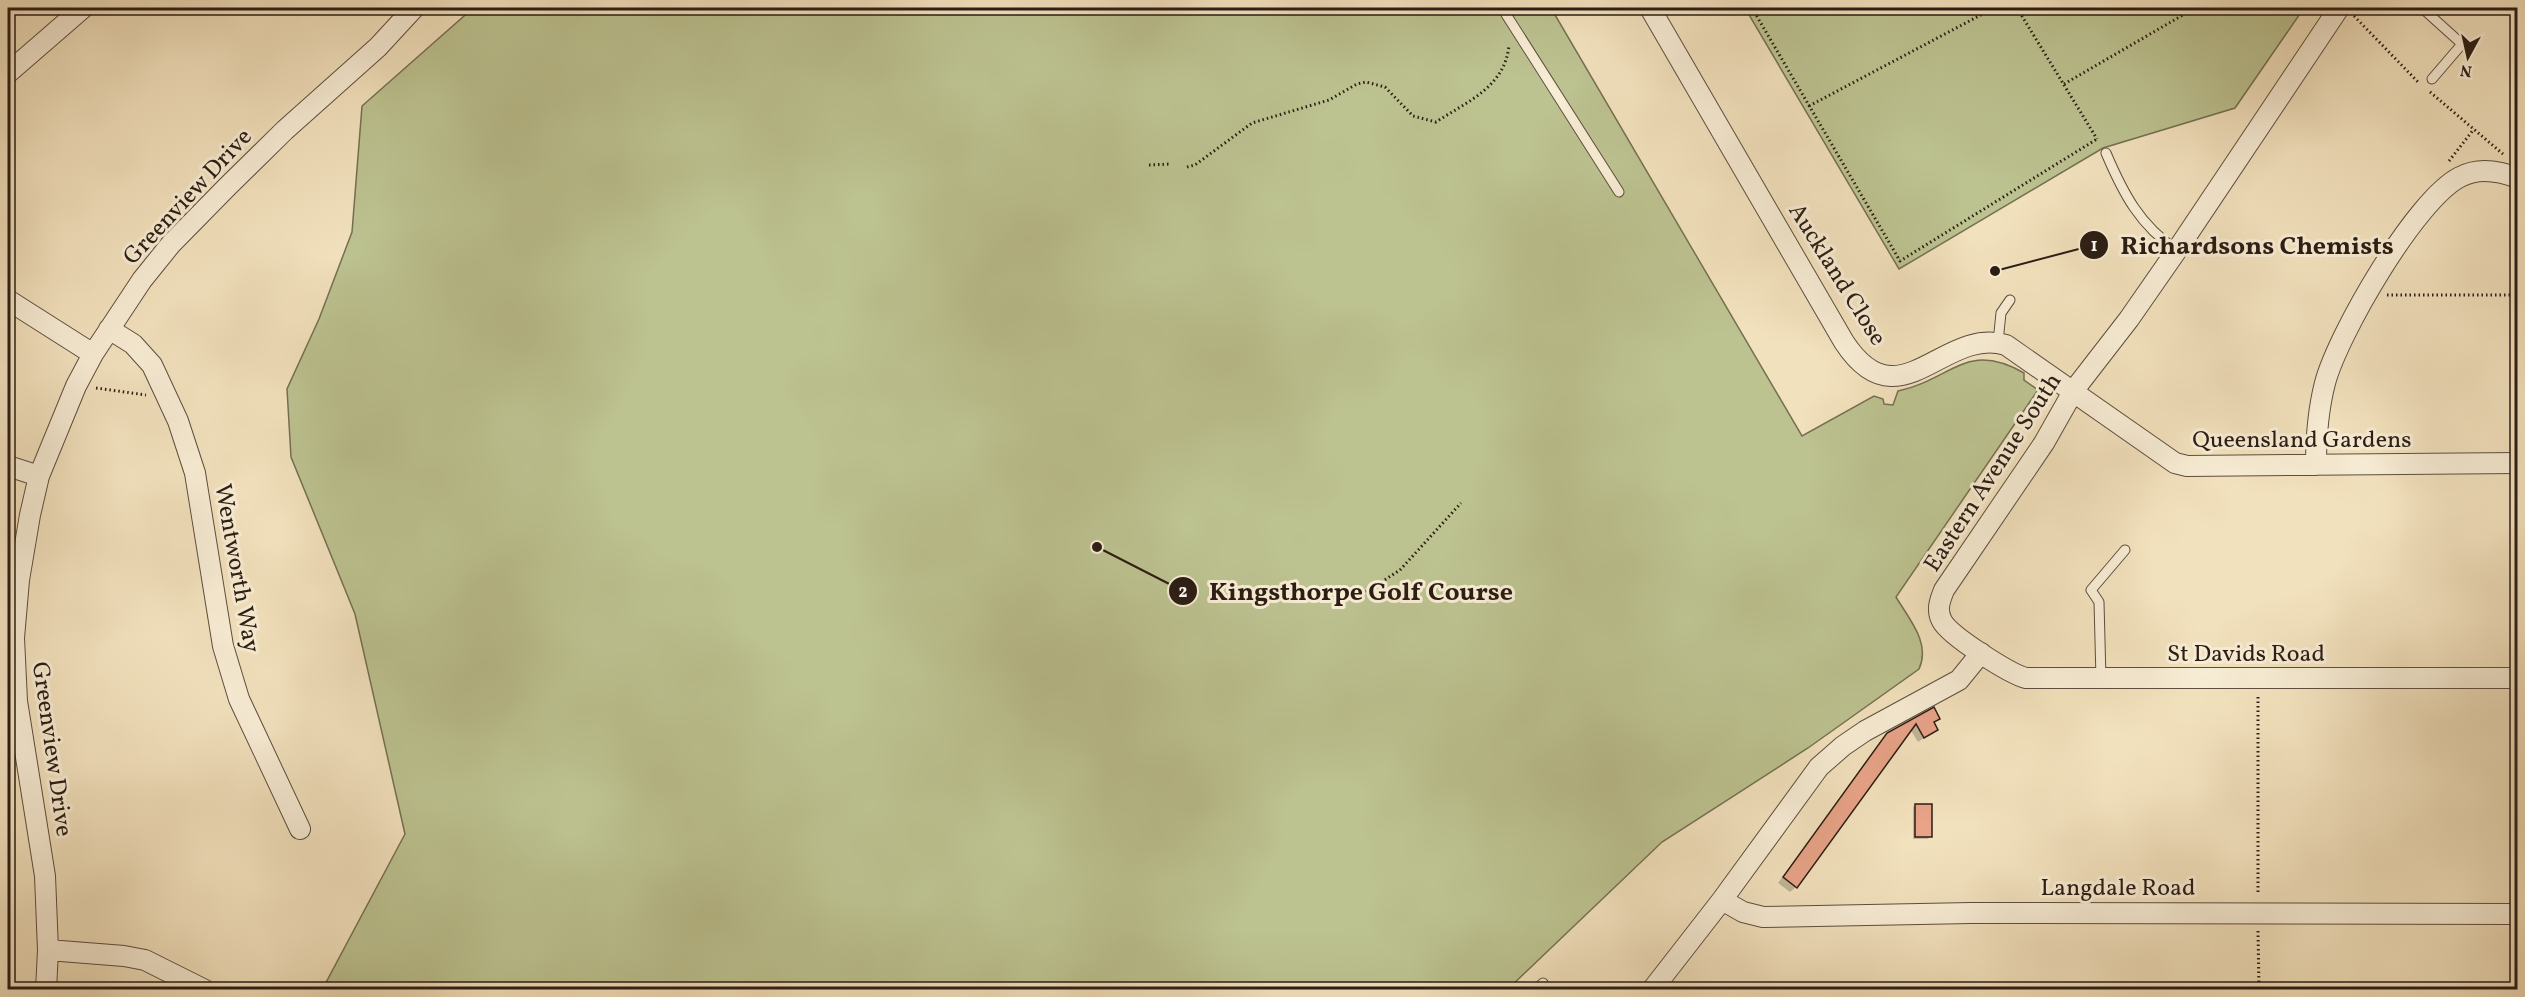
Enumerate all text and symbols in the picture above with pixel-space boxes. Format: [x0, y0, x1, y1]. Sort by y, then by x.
north arrow [2438, 27, 2498, 87]
text: N [2459, 58, 2473, 82]
street label: Greenview Drive [116, 121, 261, 273]
street label: Auckland Close [1779, 197, 1894, 353]
callout: Richardsons Chemists [2079, 223, 2406, 267]
text: Richardsons Chemists [2120, 229, 2394, 265]
text: 1 [2090, 234, 2098, 259]
street label: Eastern Avenue South [1917, 367, 2071, 579]
street label: Queensland Gardens [2192, 424, 2412, 458]
street label: Wentworth Way [204, 481, 268, 655]
callout: Kingsthorpe Golf Course [1168, 569, 1524, 613]
text: Kingsthorpe Golf Course [1209, 575, 1513, 611]
text: 2 [1178, 580, 1188, 605]
street label: St Davids Road [2167, 638, 2325, 672]
street label: Greenview Drive [22, 660, 80, 839]
street label: Langdale Road [2040, 872, 2196, 906]

